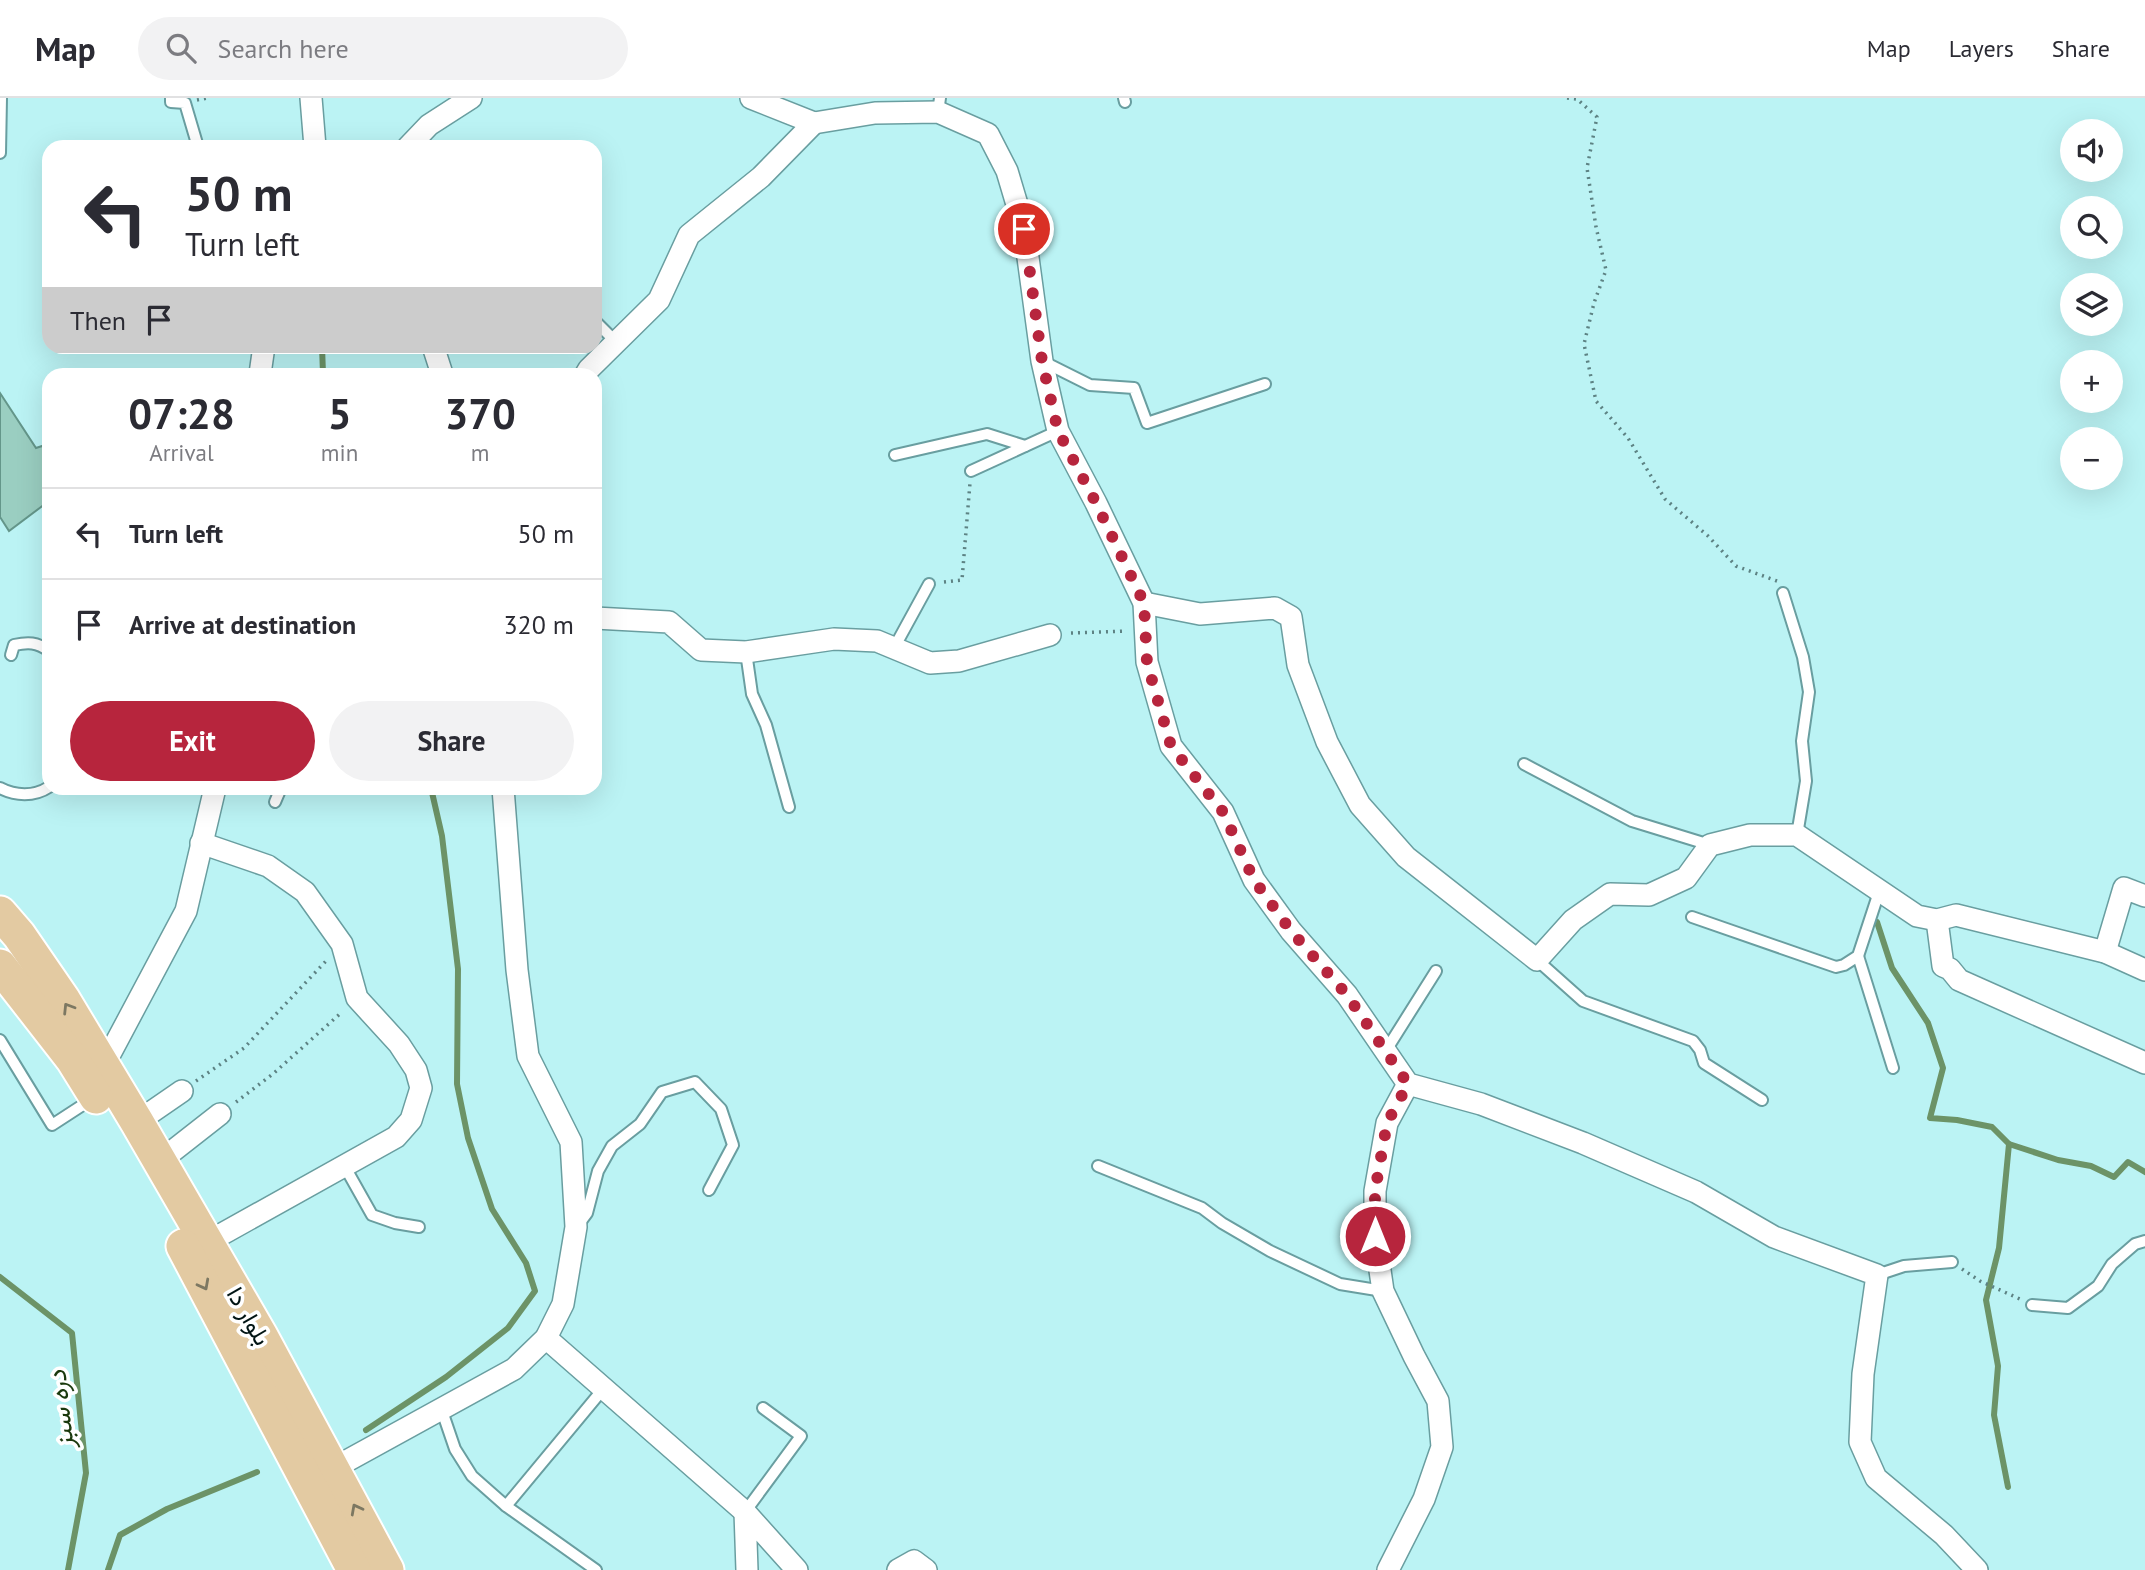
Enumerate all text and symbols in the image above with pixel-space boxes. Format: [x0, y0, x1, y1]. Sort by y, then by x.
search box [138, 17, 628, 80]
text: Map [35, 27, 96, 70]
icon: search [162, 29, 200, 67]
text: Search here [218, 32, 349, 65]
text: Map [1867, 33, 1911, 64]
text: Layers [1949, 33, 2014, 64]
text: Share [2052, 33, 2110, 64]
map controls [2060, 119, 2123, 490]
button: sound [2060, 119, 2123, 182]
text: 50 m [185, 161, 292, 225]
icon: left [70, 168, 161, 259]
button: search [2060, 196, 2123, 259]
pin [994, 199, 1054, 259]
icon: arrive [1005, 210, 1043, 248]
text: Turn left [185, 223, 300, 265]
button: layers [2060, 273, 2123, 336]
icon: arrive [140, 301, 178, 339]
text: Then [70, 304, 126, 337]
button: + [2060, 350, 2123, 413]
text: 07:28 [128, 386, 235, 441]
text: 5 [328, 386, 351, 441]
text: 370 [444, 386, 516, 441]
button: − [2060, 427, 2123, 490]
text: Arrival [149, 438, 214, 467]
text: min [321, 438, 358, 467]
text: m [471, 438, 489, 467]
icon: left [70, 515, 108, 553]
text: Turn left [129, 517, 223, 550]
text: 50 m [518, 517, 574, 550]
icon: arrive [70, 606, 108, 644]
text: Arrive at destination [129, 608, 356, 641]
text: 320 m [503, 608, 574, 641]
button: Exit [70, 701, 315, 781]
button: Share [329, 701, 574, 781]
one-way arrow [64, 1003, 77, 1016]
position arrow [1338, 1199, 1412, 1273]
one-way arrow [196, 1278, 210, 1290]
street label: بلوار دا [220, 1281, 278, 1351]
water label: دره سبز [39, 1368, 81, 1451]
one-way arrow [350, 1504, 364, 1517]

